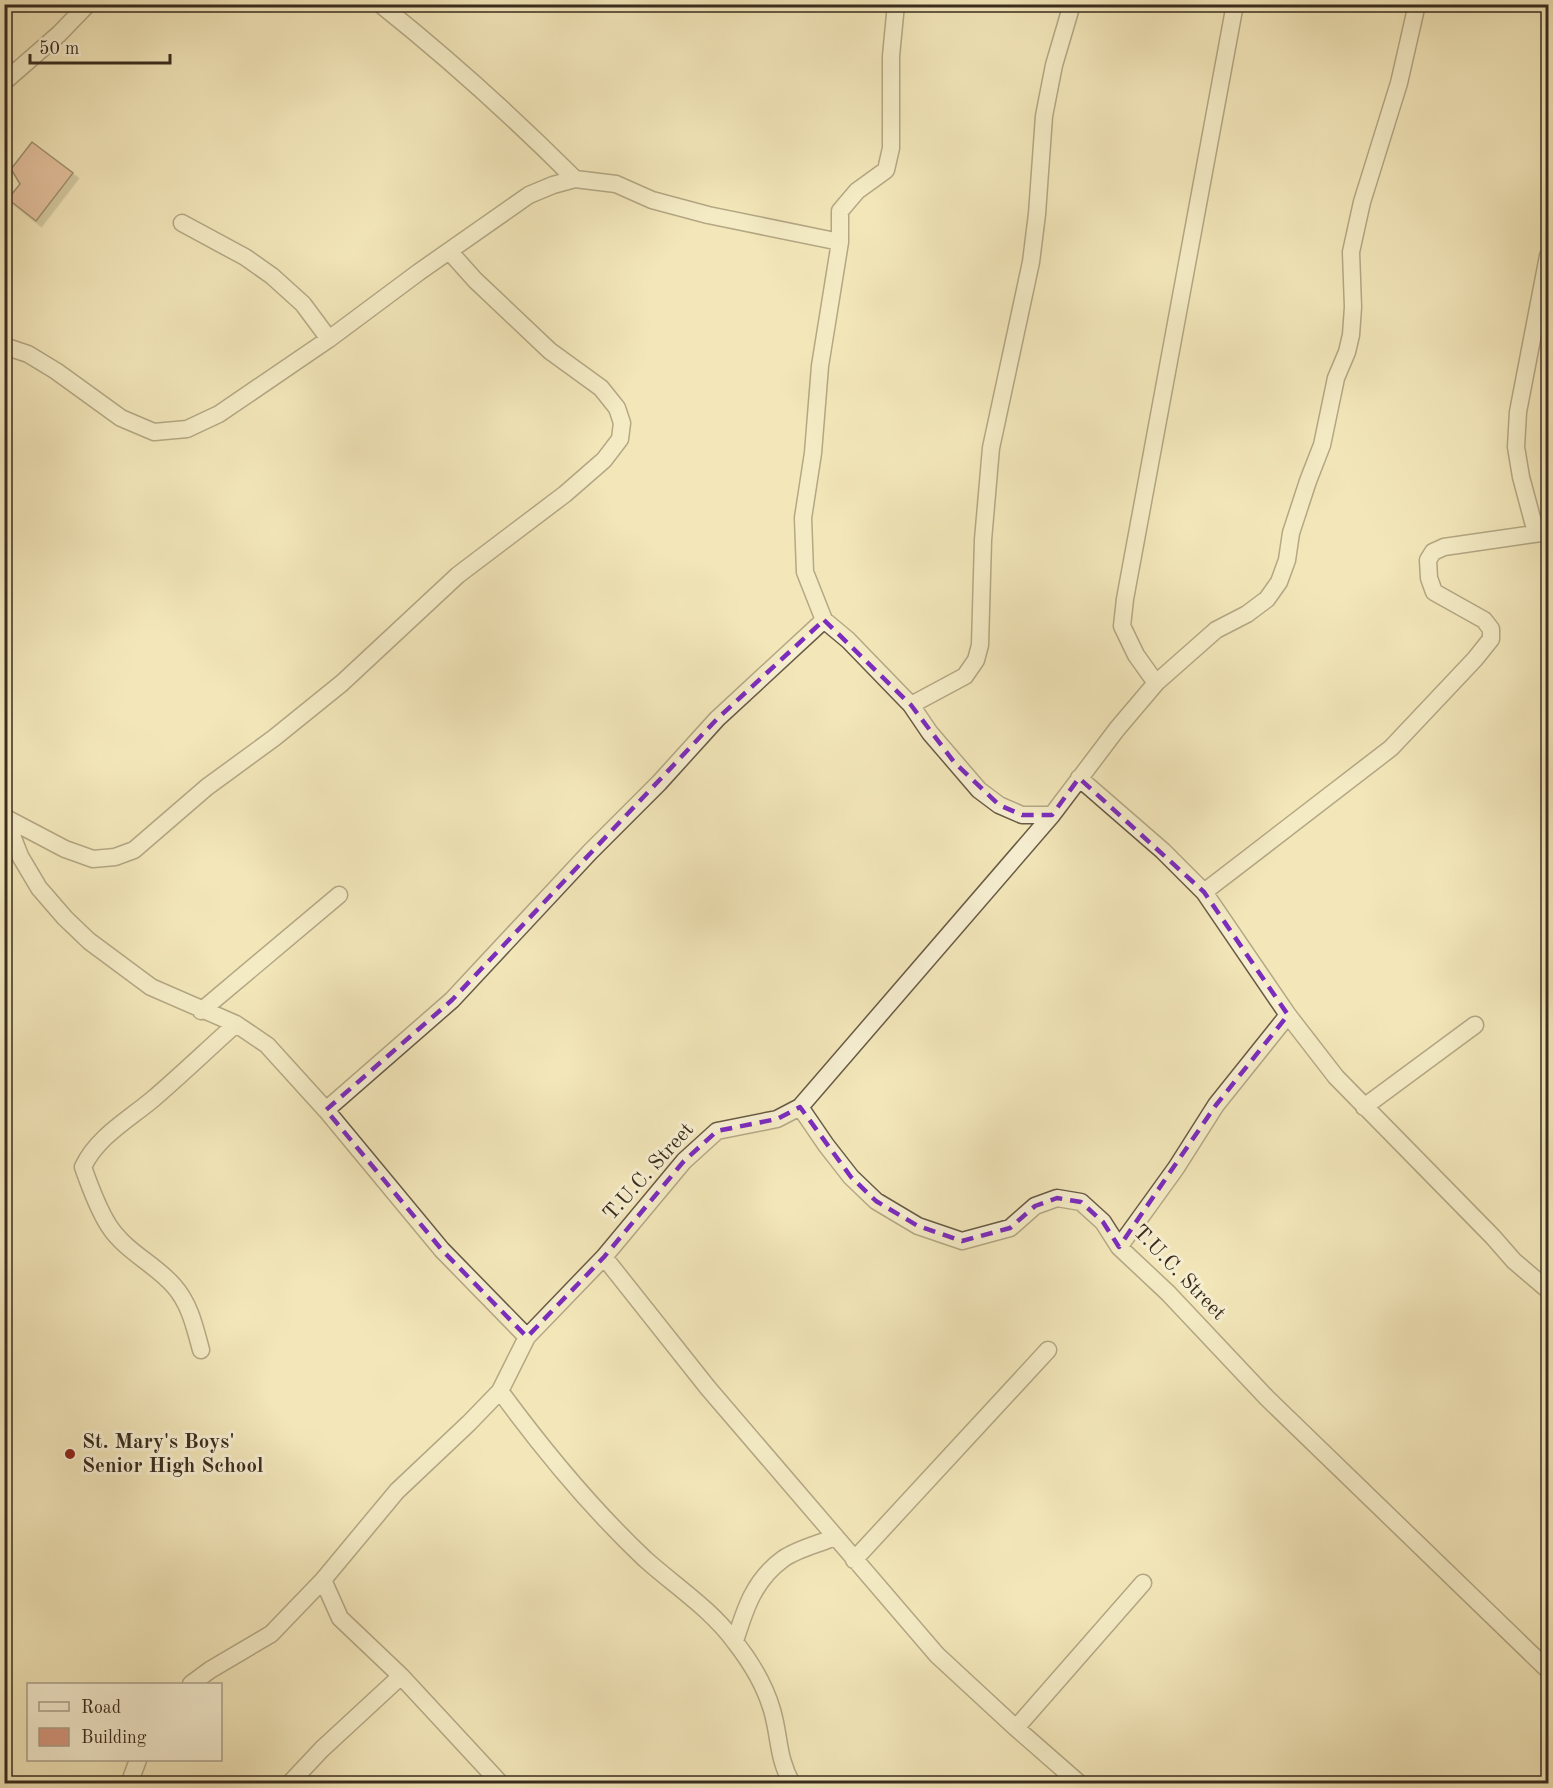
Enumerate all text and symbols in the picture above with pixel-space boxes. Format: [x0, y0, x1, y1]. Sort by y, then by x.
scale bar [30, 27, 170, 65]
text: 50 m [39, 40, 79, 58]
street label: T.U.C. Street [600, 1119, 698, 1225]
street label: T.U.C. Street [1129, 1221, 1229, 1325]
place label: St. Mary's Boys' Senior High School [82, 1432, 263, 1477]
marker: St. Mary's Boys' Senior High School [63, 1447, 77, 1461]
legend [27, 1683, 222, 1761]
text: Road [81, 1699, 121, 1717]
text: Building [81, 1729, 147, 1747]

